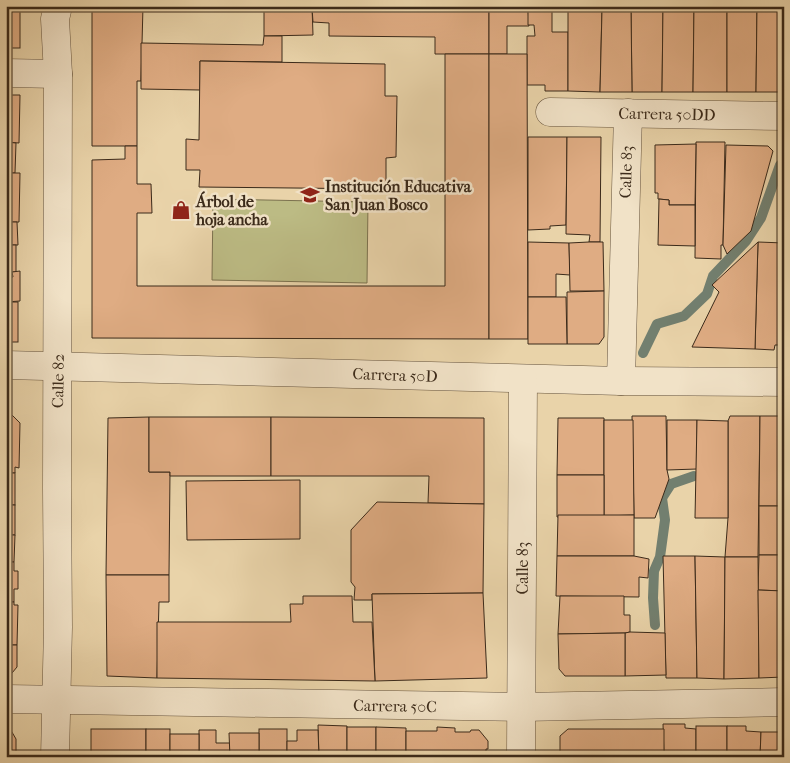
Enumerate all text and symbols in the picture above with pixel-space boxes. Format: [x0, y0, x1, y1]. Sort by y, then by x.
street label: Carrera 50DD [618, 104, 716, 124]
street label: Calle 83 [616, 145, 636, 199]
place label: Institución Educativa San Juan Bosco [325, 177, 472, 215]
school or university icon: Institución Educativa San Juan Bosco [299, 184, 321, 206]
place label: Árbol de hoja ancha [195, 191, 268, 229]
shop icon: Árbol de hoja ancha [170, 199, 192, 221]
street label: Calle 82 [48, 354, 68, 408]
street label: Carrera 50D [352, 364, 438, 386]
street label: Calle 83 [513, 542, 532, 594]
street label: Carrera 50C [353, 696, 437, 716]

